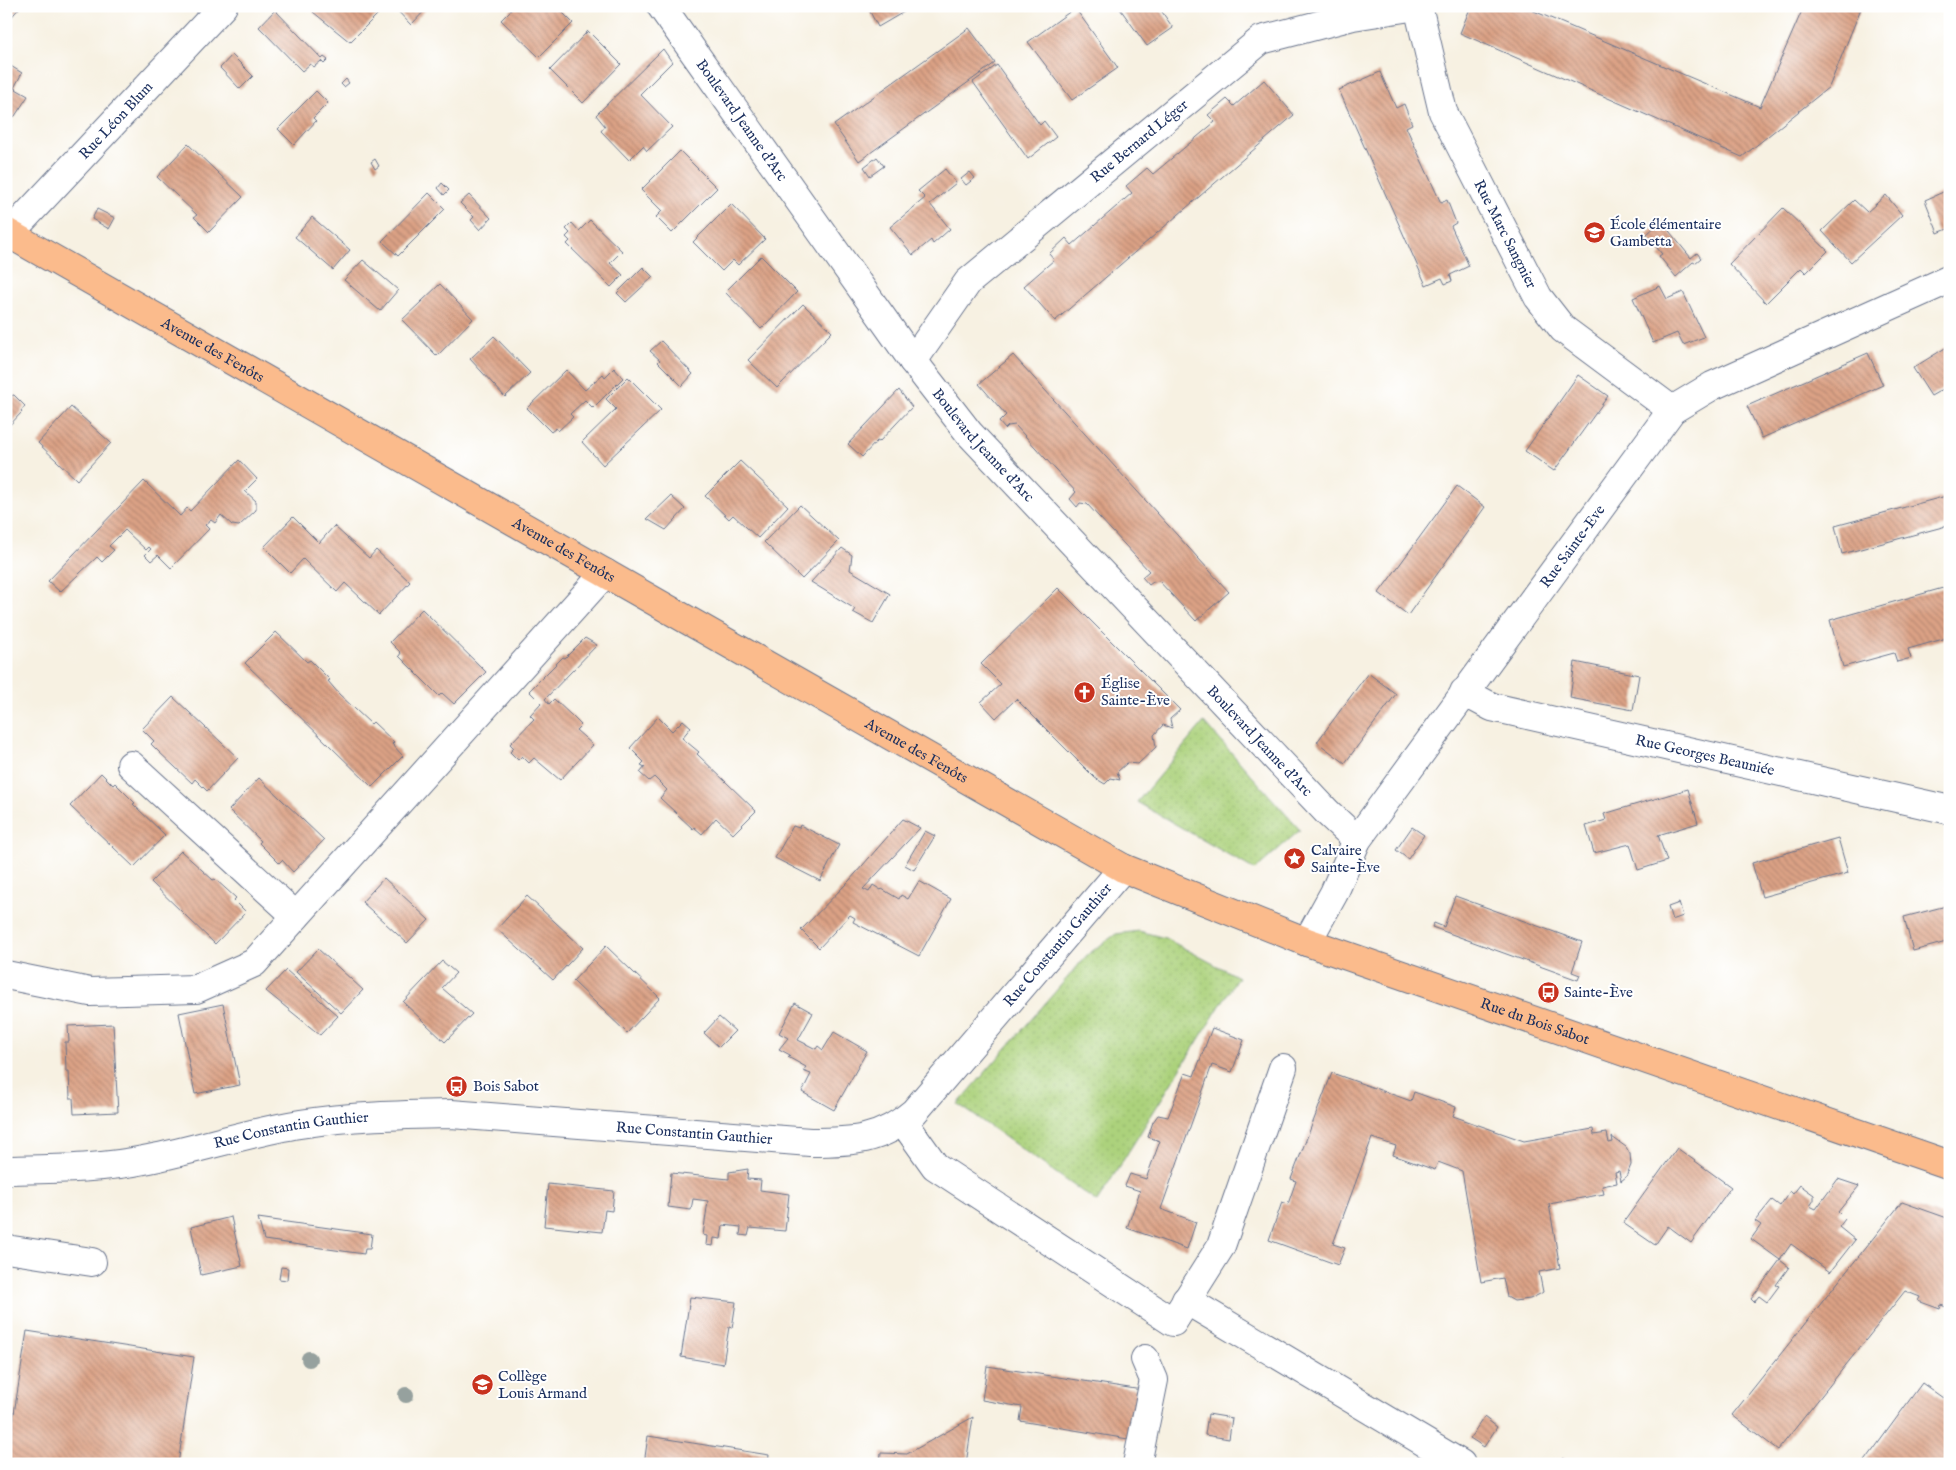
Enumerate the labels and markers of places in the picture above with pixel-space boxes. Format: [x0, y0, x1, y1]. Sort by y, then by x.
place label: École élémentaire Gambetta [1610, 215, 1721, 251]
school or university icon: École élémentaire Gambetta [1582, 221, 1606, 245]
place label: Église Sainte-Ève [1101, 674, 1170, 710]
church icon: Église Sainte-Ève [1073, 680, 1097, 704]
place label: Calvaire Sainte-Ève [1311, 841, 1380, 877]
place icon: Calvaire Sainte-Ève [1283, 847, 1307, 871]
bus stop icon: Sainte-Ève [1536, 980, 1560, 1004]
place label: Sainte-Ève [1564, 983, 1633, 1002]
bus stop icon: Bois Sabot [445, 1074, 469, 1098]
place label: Bois Sabot [473, 1077, 539, 1096]
place label: Collège Louis Armand [498, 1367, 588, 1403]
school or university icon: Collège Louis Armand [470, 1373, 494, 1397]

